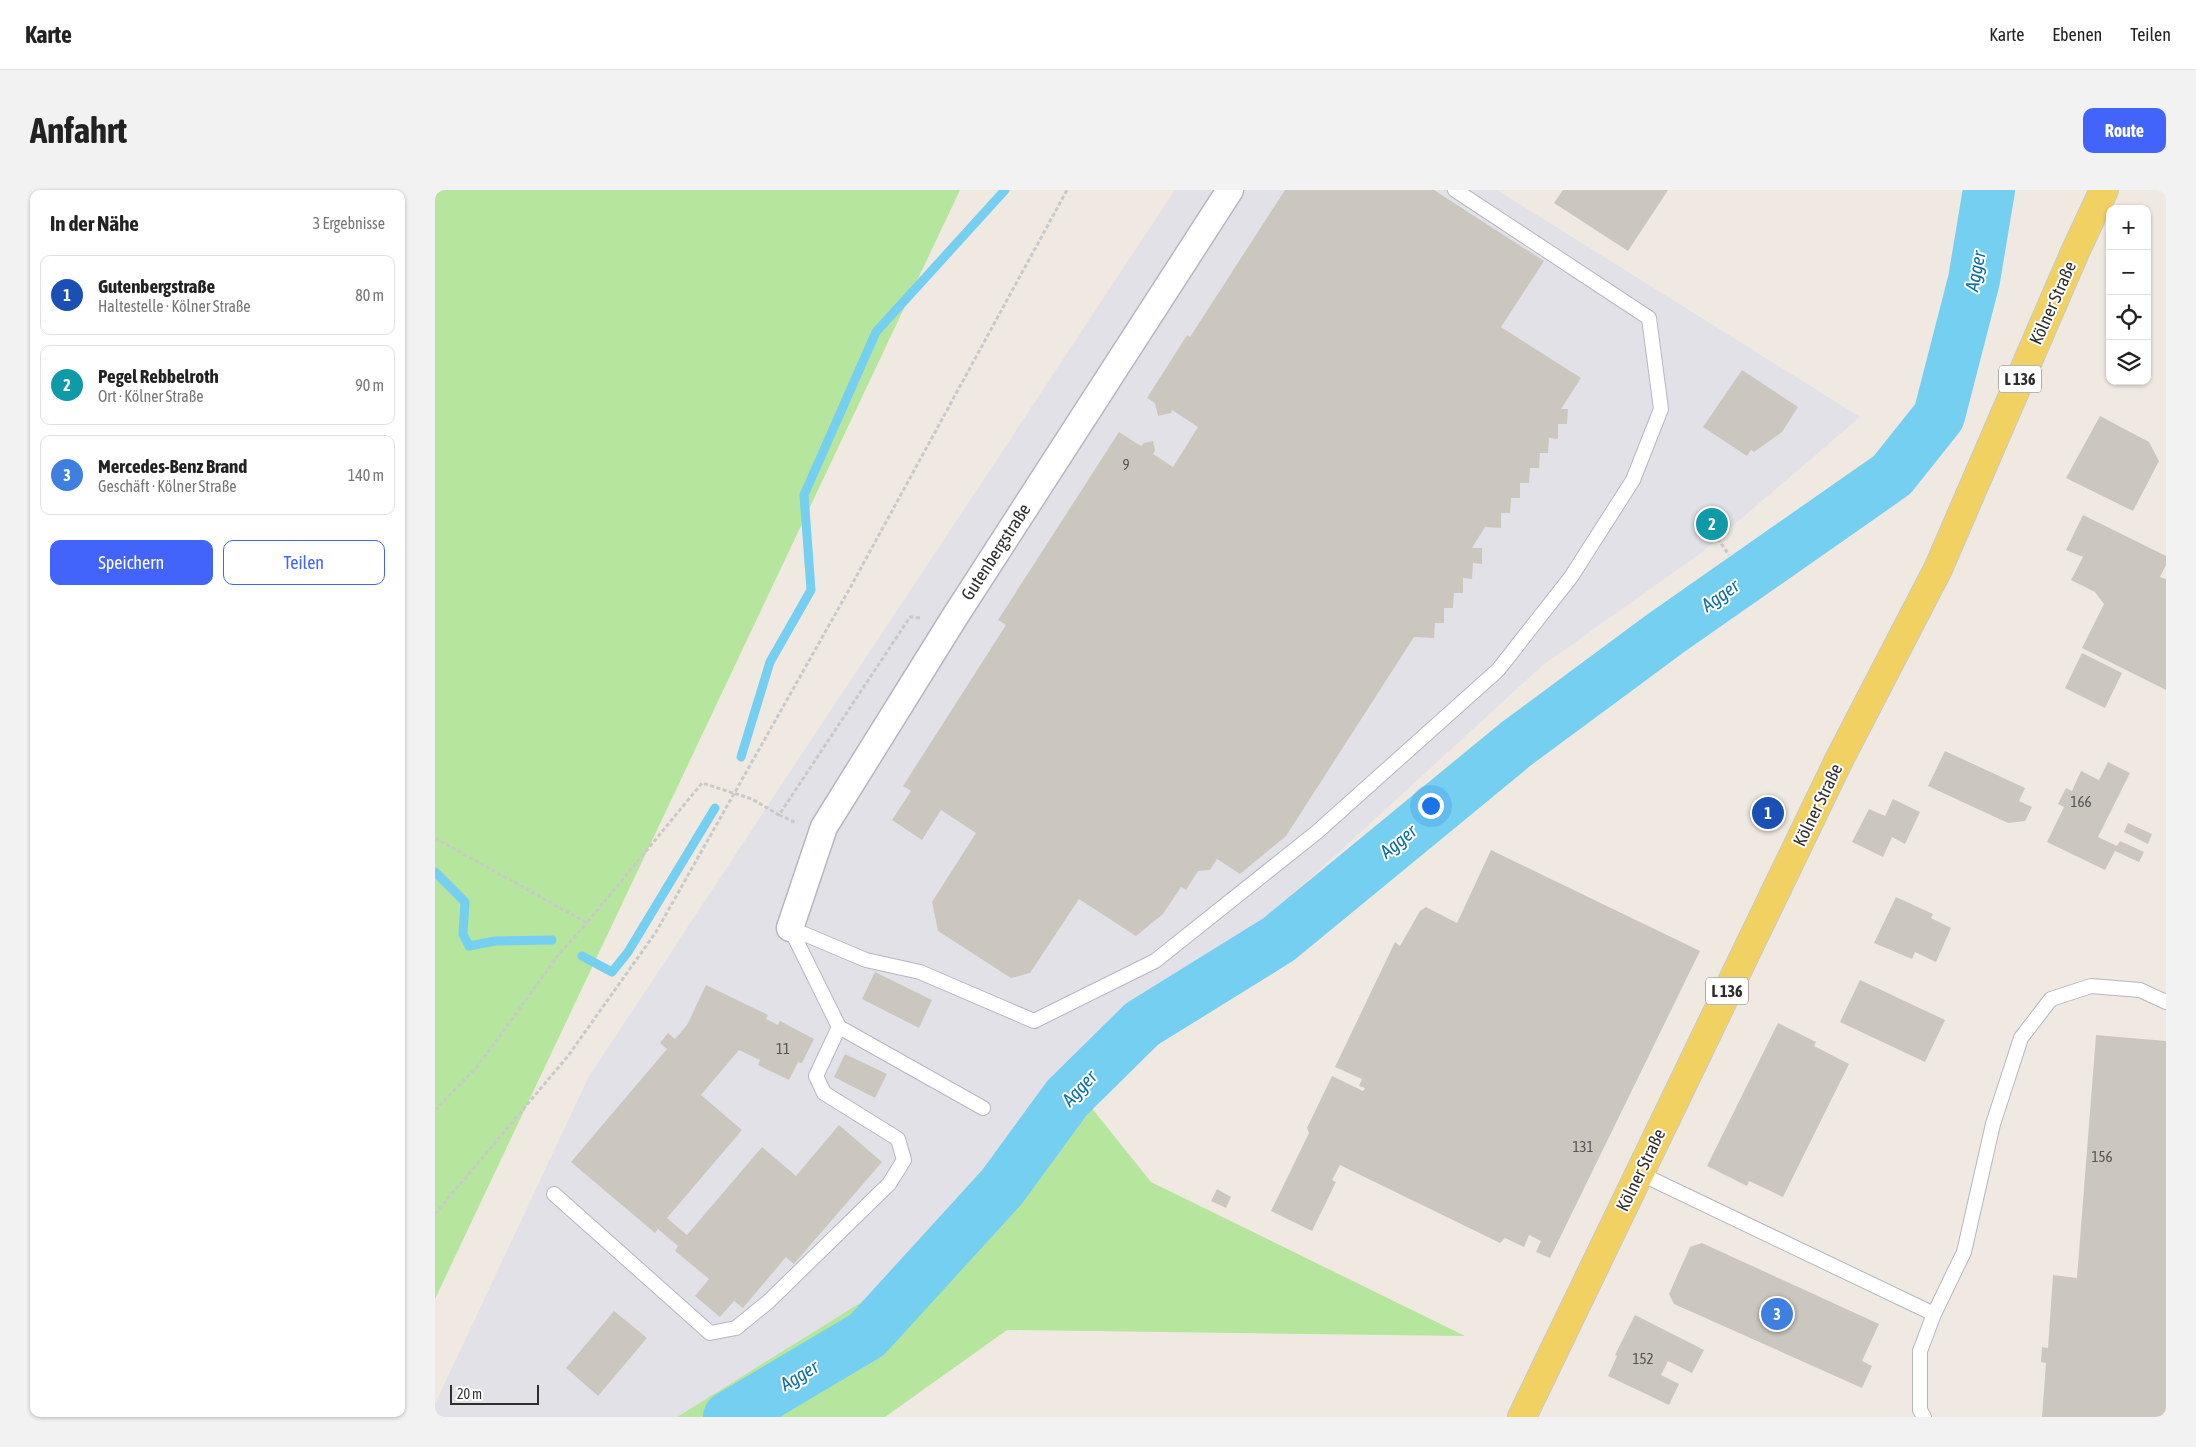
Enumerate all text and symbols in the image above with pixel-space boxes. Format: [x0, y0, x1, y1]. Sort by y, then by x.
text: Karte [25, 21, 72, 48]
text: Karte [1989, 24, 2024, 45]
text: Ebenen [2052, 24, 2102, 45]
text: Teilen [2130, 24, 2171, 45]
button: Route [2083, 108, 2166, 153]
text: Anfahrt [30, 110, 127, 150]
map controls [2106, 205, 2151, 385]
button: + [2106, 205, 2151, 250]
text: In der Nähe [50, 211, 139, 235]
text: 3 Ergebnisse [313, 214, 385, 232]
water label: Agger [1960, 248, 1990, 294]
button: − [2106, 250, 2151, 295]
street label: Kölner Straße [2025, 258, 2080, 348]
text: Gutenbergstraße [98, 275, 215, 297]
text: 1 [63, 286, 71, 304]
text: 80 m [355, 286, 384, 304]
button: locate [2106, 295, 2151, 340]
text: Haltestelle · Kölner Straße [98, 297, 251, 315]
button: layers [2106, 340, 2151, 385]
text: Pegel Rebbelroth [98, 365, 219, 387]
road number: L 136 [1999, 365, 2041, 392]
text: 2 [63, 376, 71, 394]
text: 90 m [355, 376, 384, 394]
text: Ort · Kölner Straße [98, 387, 204, 405]
text: Mercedes-Benz Brand [98, 455, 247, 477]
house number: 9 [1122, 456, 1130, 473]
text: 3 [63, 466, 71, 484]
text: 140 m [348, 466, 384, 484]
text: Geschäft · Kölner Straße [98, 477, 237, 495]
street label: Gutenbergstraße [957, 500, 1035, 604]
pin: 2 [1696, 505, 1728, 543]
button: Speichern [50, 540, 213, 585]
button: Teilen [223, 540, 385, 585]
water label: Agger [1696, 574, 1744, 616]
street label: Kölner Straße [1789, 760, 1847, 849]
your location [1418, 793, 1444, 819]
house number: 166 [2070, 793, 2092, 810]
pin: 1 [1752, 794, 1784, 832]
water label: Agger [1374, 819, 1422, 863]
road number: L 136 [1706, 978, 1748, 1004]
house number: 11 [776, 1040, 790, 1057]
water label: Agger [1056, 1065, 1102, 1111]
street label: Kölner Straße [1612, 1125, 1670, 1214]
house number: 131 [1572, 1138, 1594, 1155]
house number: 156 [2091, 1148, 2113, 1165]
pin: 3 [1761, 1295, 1793, 1333]
house number: 152 [1632, 1350, 1654, 1367]
water label: Agger [775, 1354, 823, 1395]
scale bar [450, 1382, 539, 1405]
text: 20 m [457, 1386, 482, 1402]

